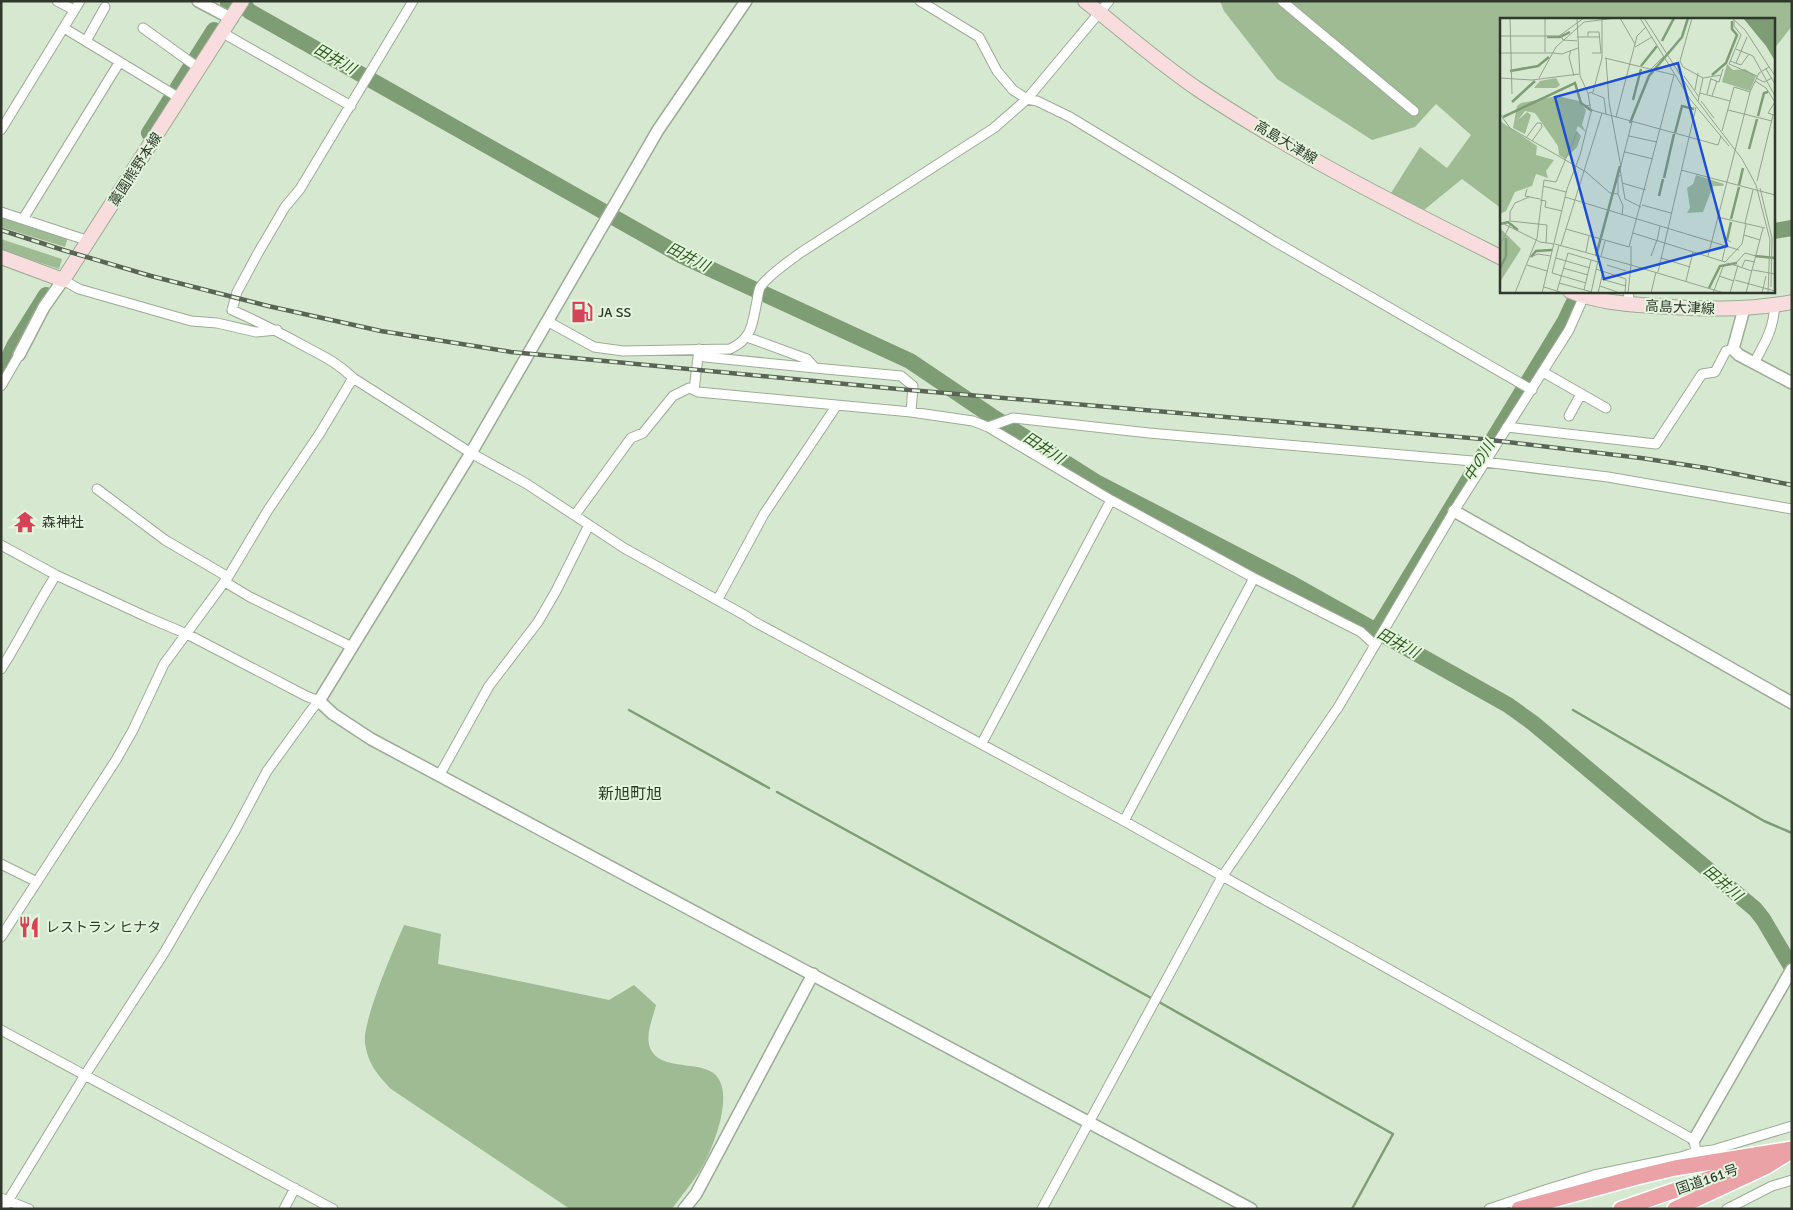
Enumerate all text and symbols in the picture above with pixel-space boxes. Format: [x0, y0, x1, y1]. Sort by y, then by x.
inset map [1500, 18, 1776, 292]
water label: 田井川 [311, 40, 361, 79]
street label: 高島大津線 [1251, 117, 1320, 168]
street label: 藁園熊野本線 [105, 129, 165, 209]
water label: 田井川 [664, 239, 714, 276]
street label: 高島大津線 [1645, 297, 1715, 318]
fuel station icon: JA SS [569, 299, 595, 325]
place label: JA SS [598, 304, 631, 321]
water label: 田井川 [1020, 428, 1069, 469]
water label: 中の川 [1460, 435, 1499, 485]
temple icon: 森神社 [12, 509, 38, 535]
place label: 森神社 [42, 514, 84, 531]
water label: 田井川 [1374, 624, 1424, 663]
district label: 新旭町旭 [598, 784, 662, 804]
water label: 田井川 [1700, 862, 1748, 906]
restaurant icon: レストラン ヒナタ [16, 914, 42, 940]
place label: レストラン ヒナタ [46, 919, 161, 936]
street label: 国道161号 [1674, 1161, 1741, 1198]

